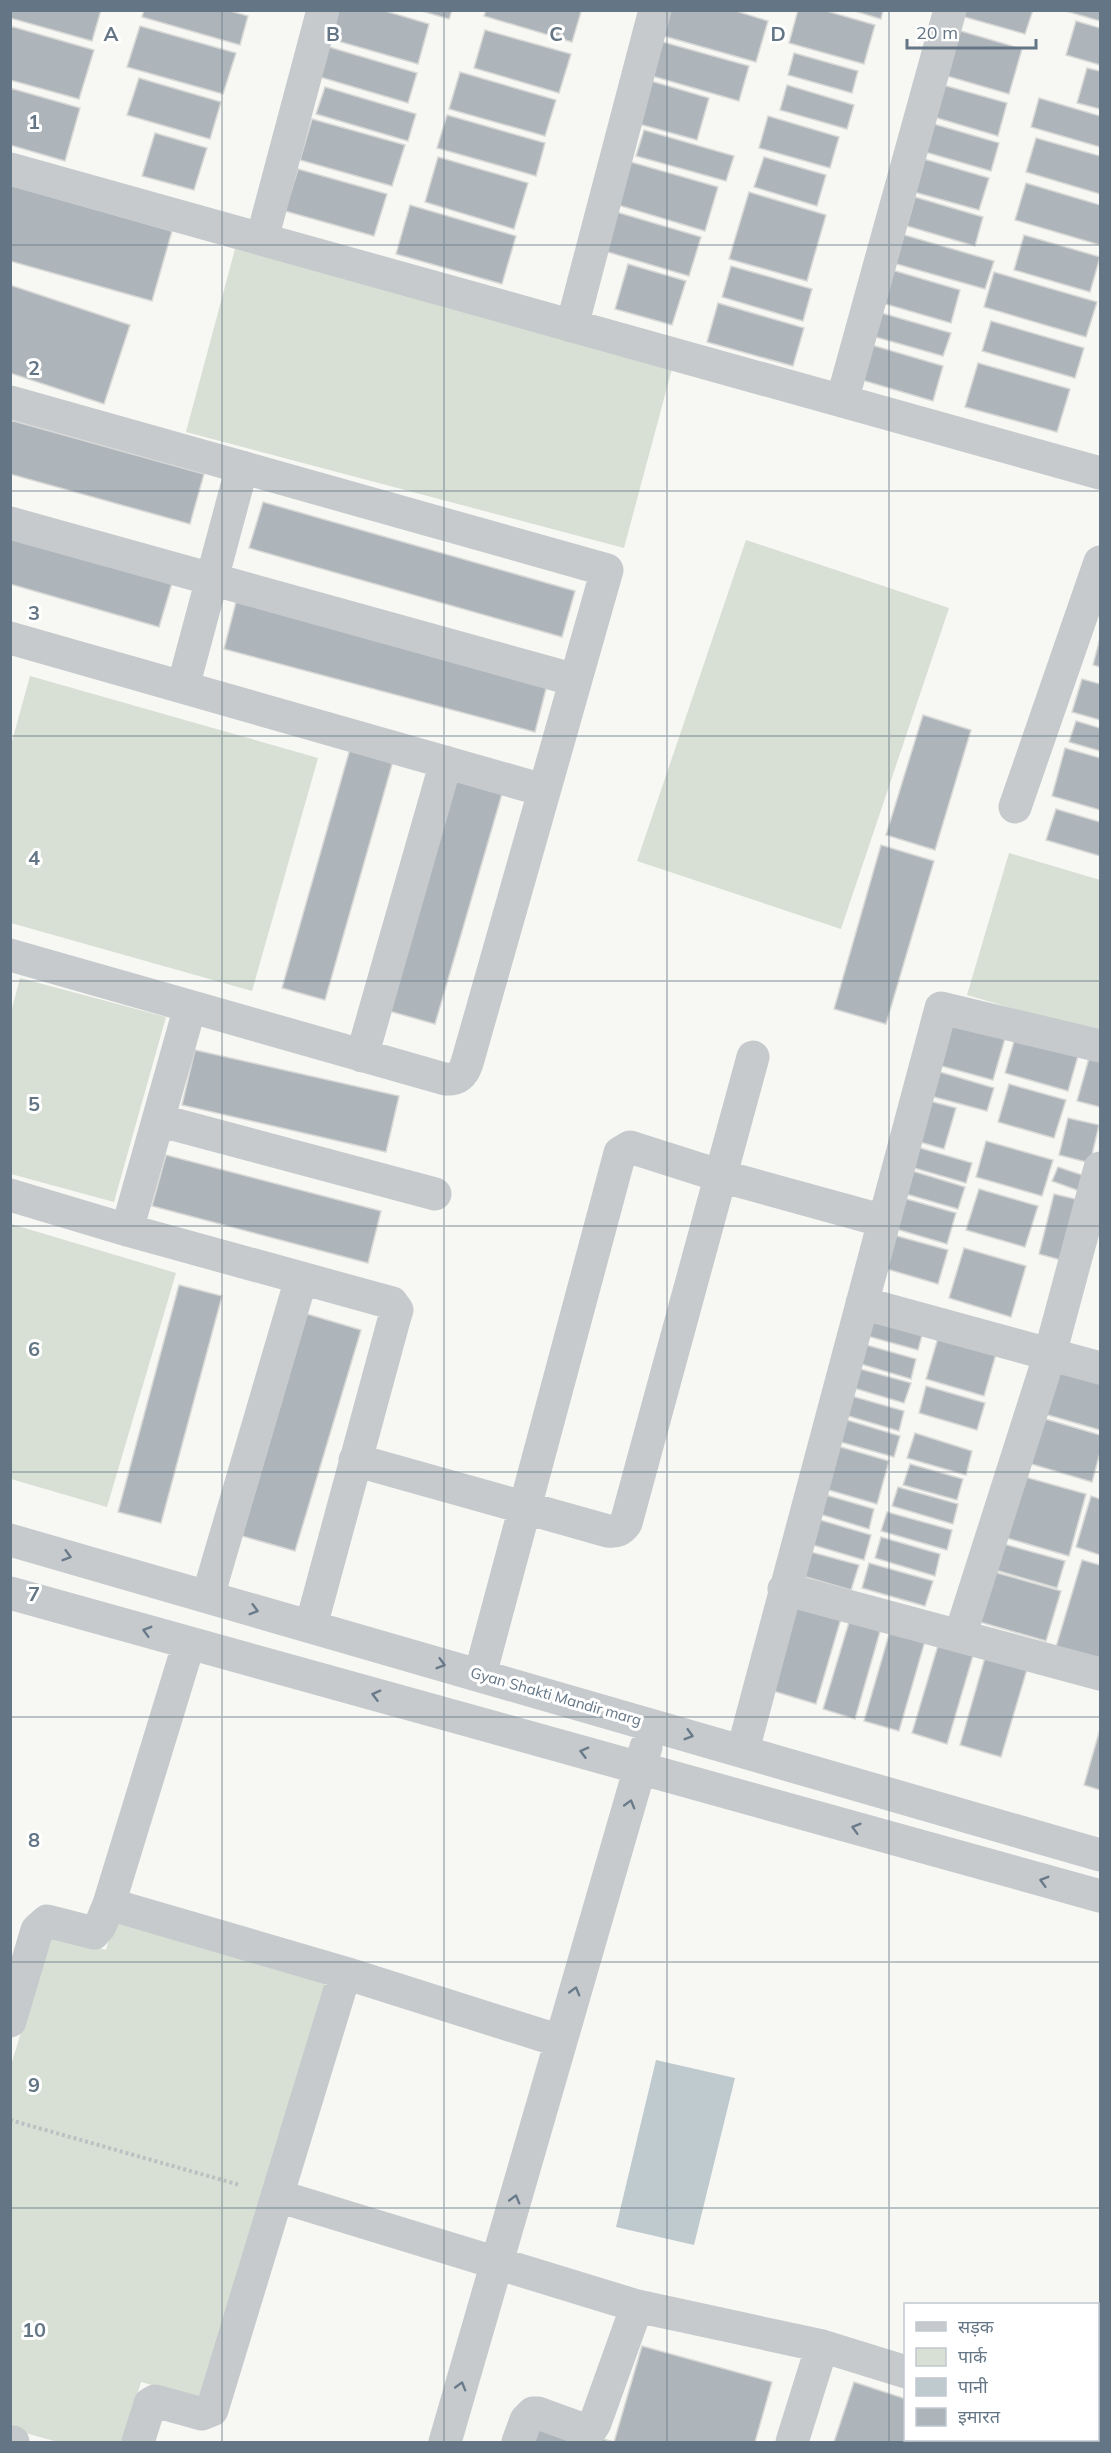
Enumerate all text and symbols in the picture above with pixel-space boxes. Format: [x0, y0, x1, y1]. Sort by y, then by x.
scale bar [907, 12, 1036, 50]
text: A [104, 21, 119, 46]
text: B [326, 21, 340, 46]
text: C [549, 21, 563, 46]
text: D [770, 21, 786, 46]
text: 20 m [916, 21, 958, 44]
text: 1 [28, 109, 40, 134]
text: 2 [28, 355, 40, 380]
text: 3 [28, 600, 40, 625]
text: 4 [28, 845, 40, 870]
text: 5 [28, 1091, 40, 1116]
text: 6 [28, 1336, 40, 1361]
one-way arrow [61, 1549, 72, 1561]
text: 7 [28, 1581, 40, 1606]
one-way arrow [249, 1602, 259, 1615]
one-way arrow [142, 1626, 152, 1639]
one-way arrow [436, 1657, 446, 1669]
street label: Gyan Shakti Mandir marg [468, 1662, 644, 1730]
one-way arrow [371, 1689, 381, 1702]
one-way arrow [684, 1728, 694, 1740]
one-way arrow [579, 1747, 590, 1759]
one-way arrow [623, 1799, 635, 1810]
one-way arrow [851, 1823, 862, 1835]
text: 8 [28, 1827, 40, 1852]
one-way arrow [1039, 1875, 1049, 1888]
one-way arrow [568, 1986, 580, 1997]
text: 9 [28, 2072, 40, 2097]
one-way arrow [508, 2194, 520, 2205]
legend [904, 2303, 1099, 2441]
text: सड़क [958, 2315, 995, 2338]
text: 10 [22, 2317, 46, 2342]
text: पार्क [958, 2345, 988, 2368]
text: पानी [958, 2375, 988, 2398]
one-way arrow [454, 2381, 466, 2392]
text: इमारत [958, 2405, 1001, 2428]

